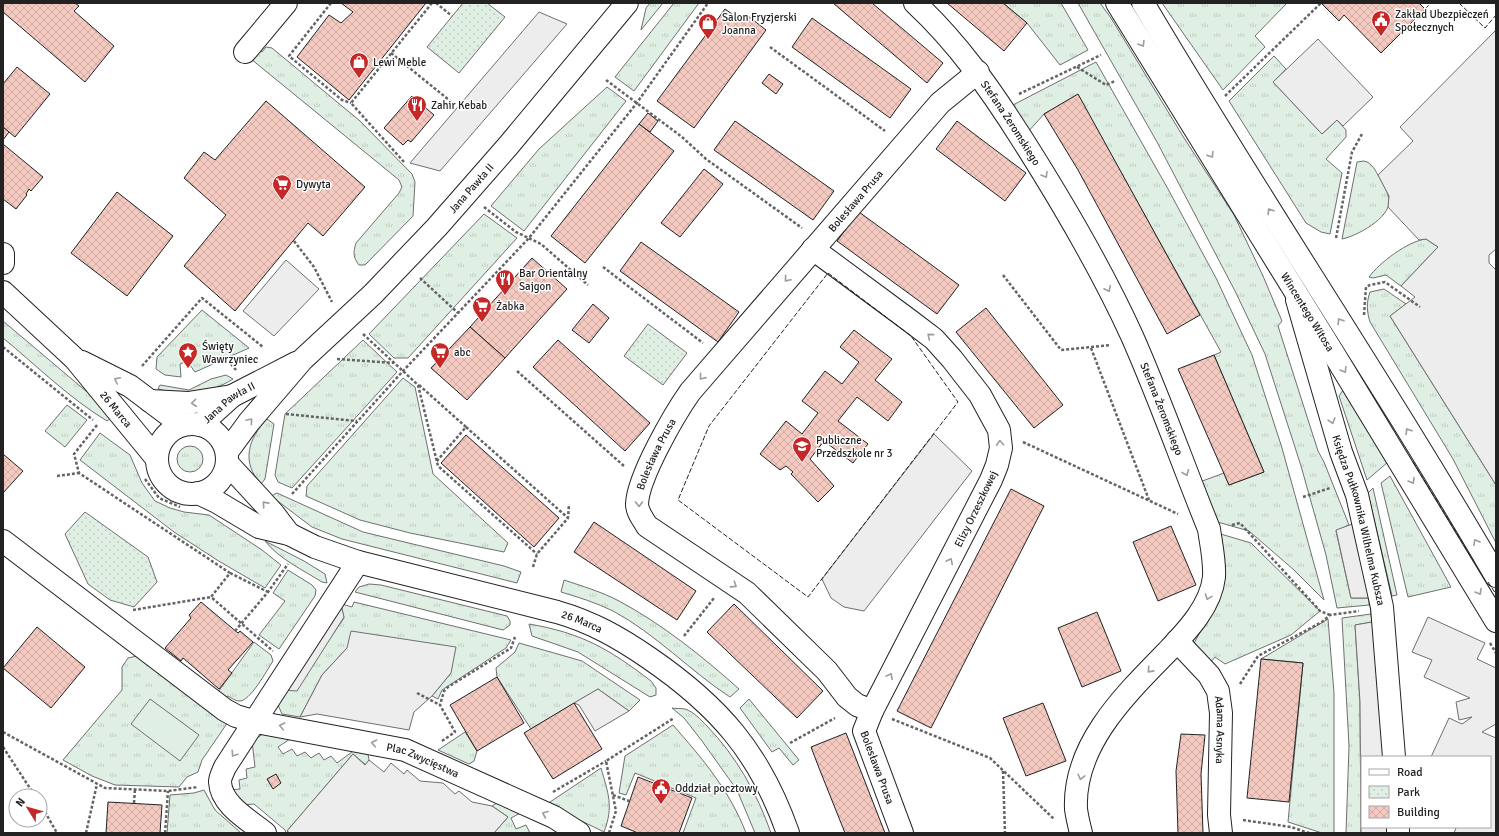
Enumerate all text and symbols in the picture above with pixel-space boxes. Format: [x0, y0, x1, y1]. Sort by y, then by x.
place label: Zakład Ubezpieczeń Społecznych [1395, 8, 1489, 34]
public building icon: Zakład Ubezpieczeń Społecznych [1370, 9, 1392, 37]
place label: Salon Fryzjerski Joanna [722, 11, 797, 37]
shop icon: Salon Fryzjerski Joanna [697, 12, 719, 40]
one-way arrow [1138, 40, 1145, 47]
shop icon: Lewi Meble [348, 51, 370, 79]
place label: Lewi Meble [373, 56, 426, 69]
street label: Stefana Żeromskiego [978, 78, 1044, 168]
restaurant icon: Zahir Kebab [406, 94, 428, 122]
place label: Zahir Kebab [431, 99, 487, 112]
one-way arrow [1206, 151, 1213, 158]
street label: Jana Pawła II [446, 161, 496, 216]
street label: Bolesława Prusa [825, 167, 886, 234]
one-way arrow [1040, 171, 1048, 178]
supermarket icon: Dywyta [271, 173, 293, 201]
place label: Dywyta [296, 178, 331, 191]
one-way arrow [1267, 208, 1275, 215]
place label: Bar Orientalny Sajgon [519, 267, 588, 293]
restaurant icon: Bar Orientalny Sajgon [494, 268, 516, 296]
street label: Wincentego Witosa [1278, 270, 1337, 354]
one-way arrow [785, 274, 792, 281]
one-way arrow [1103, 285, 1111, 292]
supermarket icon: Żabka [471, 295, 493, 323]
place label: Żabka [496, 299, 525, 313]
one-way arrow [1337, 318, 1344, 325]
one-way arrow [927, 334, 935, 341]
place label: Święty Wawrzyniec [202, 339, 258, 366]
place icon: Święty Wawrzyniec [177, 341, 199, 369]
supermarket icon: abc [429, 341, 451, 369]
place label: abc [454, 346, 471, 359]
street label: Stefana Żeromskiego [1138, 360, 1186, 457]
one-way arrow [1339, 366, 1347, 373]
one-way arrow [699, 372, 706, 379]
one-way arrow [113, 377, 121, 385]
street label: Jana Pawła II [200, 379, 257, 426]
street label: 26 Marca [97, 388, 135, 430]
one-way arrow [191, 398, 197, 407]
street label: Bolesława Prusa [633, 416, 679, 492]
one-way arrow [1327, 417, 1336, 424]
one-way arrow [246, 419, 253, 426]
one-way arrow [1406, 428, 1413, 435]
street label: Księdza Pułkownika Wilhelma Kubsza [1330, 433, 1388, 607]
place label: Publiczne Przedszkole nr 3 [816, 434, 893, 460]
school or university icon: Publiczne Przedszkole nr 3 [791, 435, 813, 463]
one-way arrow [996, 440, 1005, 446]
one-way arrow [1181, 468, 1189, 476]
street label: Elizy Orzeszkowej [952, 469, 1000, 549]
one-way arrow [1407, 477, 1415, 484]
one-way arrow [262, 501, 269, 508]
one-way arrow [635, 501, 643, 507]
one-way arrow [1474, 539, 1481, 546]
one-way arrow [945, 558, 952, 565]
one-way arrow [730, 580, 737, 588]
one-way arrow [1475, 588, 1482, 595]
one-way arrow [1204, 593, 1212, 600]
street label: 26 Marca [560, 607, 605, 636]
one-way arrow [1148, 665, 1155, 672]
one-way arrow [885, 673, 892, 681]
street label: Adama Asnyka [1212, 695, 1228, 765]
one-way arrow [279, 722, 286, 731]
street label: Bolesława Prusa [858, 729, 897, 806]
one-way arrow [371, 739, 377, 747]
street label: Plac Zwycięstwa [385, 740, 462, 780]
one-way arrow [231, 750, 239, 757]
legend [1361, 756, 1491, 828]
text: Road [1397, 765, 1423, 780]
one-way arrow [1077, 774, 1085, 780]
public building icon: Oddział pocztowy [650, 777, 672, 805]
place label: Oddział pocztowy [675, 782, 758, 795]
text: Park [1397, 785, 1420, 800]
north arrow [8, 788, 48, 828]
text: N [13, 795, 28, 809]
text: Building [1397, 805, 1440, 820]
one-way arrow [542, 810, 549, 818]

